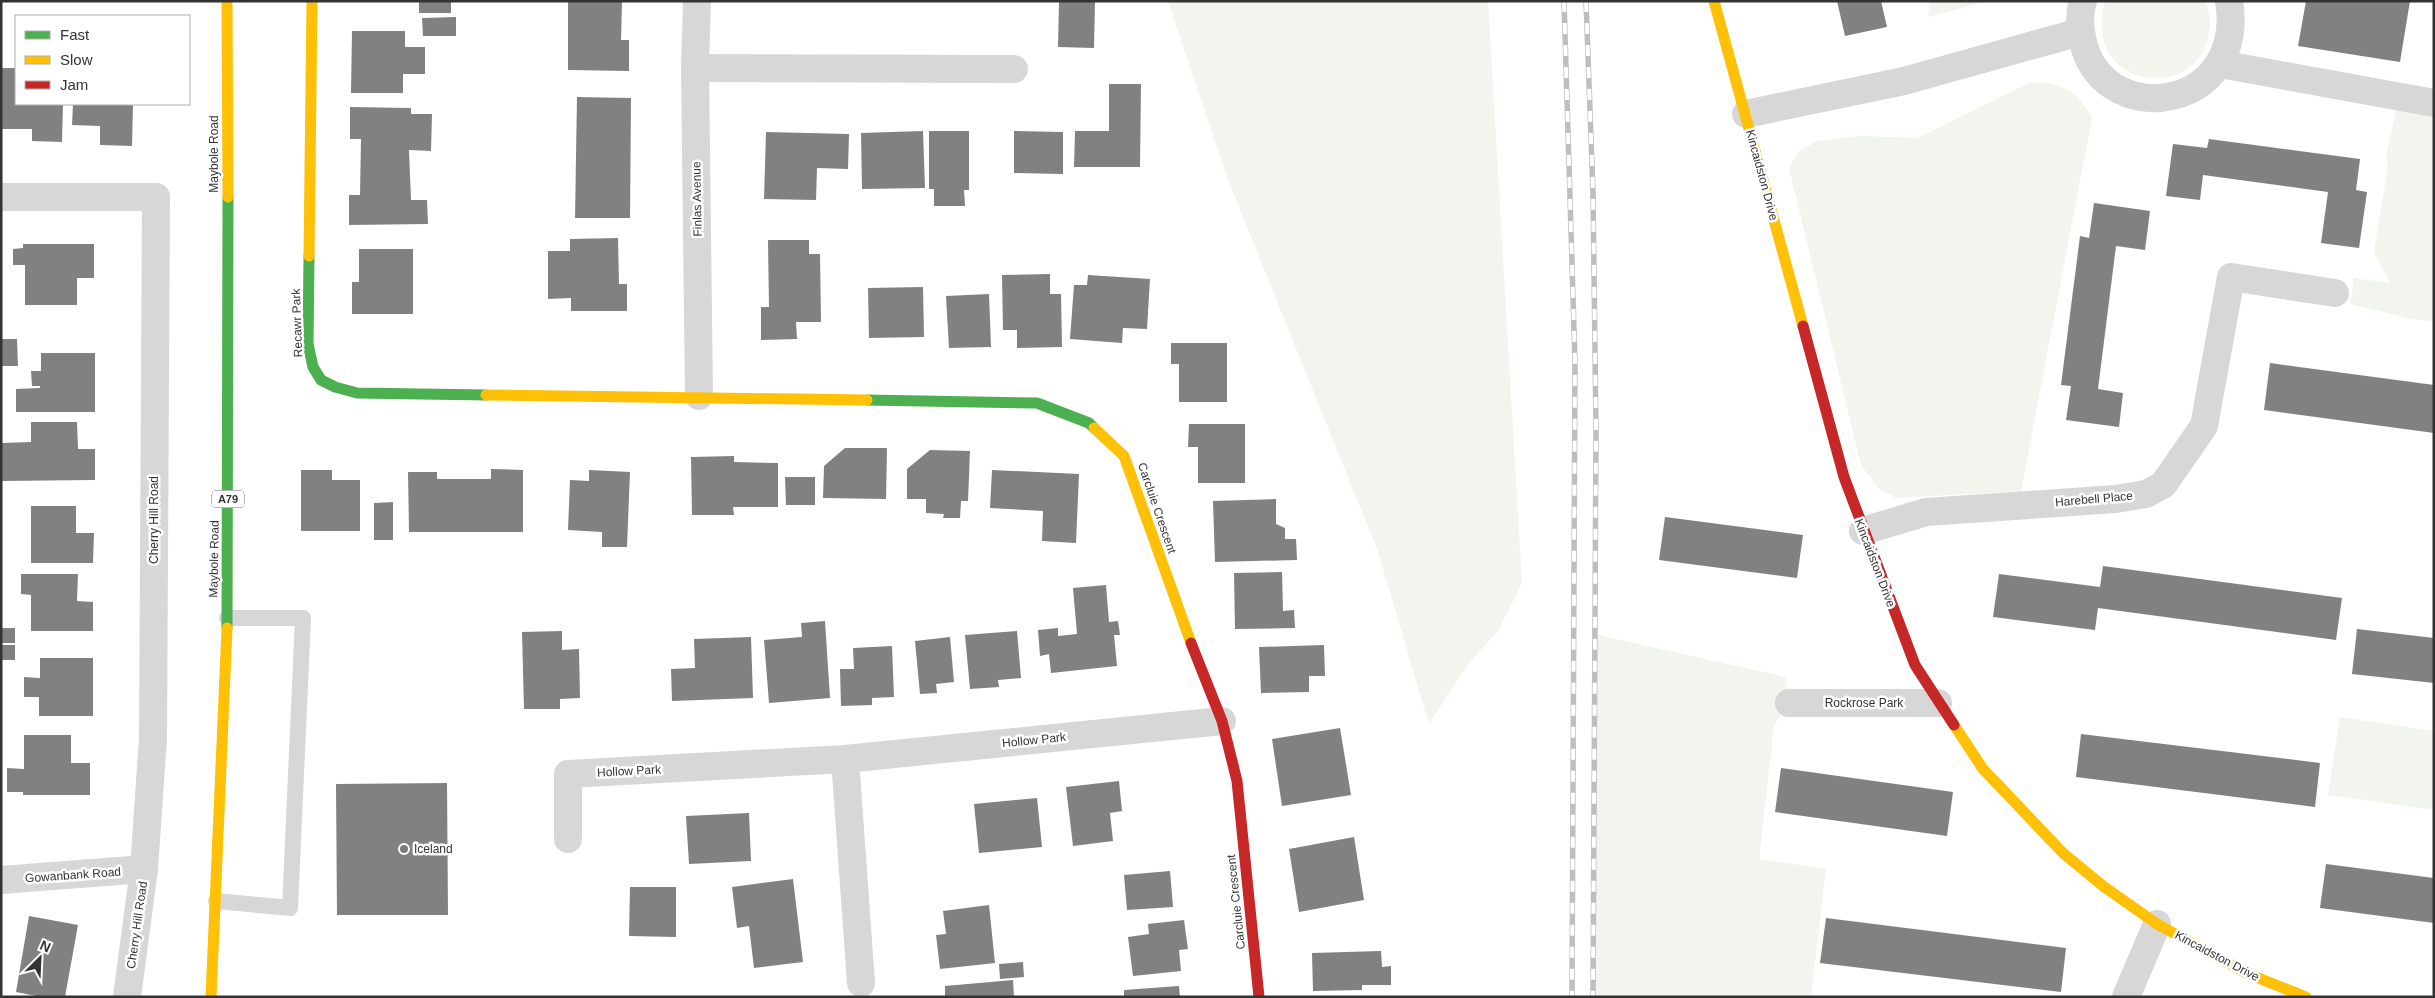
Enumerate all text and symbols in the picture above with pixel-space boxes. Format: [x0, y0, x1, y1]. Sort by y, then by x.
legend [15, 15, 190, 105]
text: Fast [60, 26, 90, 43]
text: Slow [60, 51, 93, 68]
text: Jam [60, 76, 88, 93]
street label: Maybole Road [207, 115, 221, 193]
street label: Kincaidston Drive [1743, 128, 1781, 222]
street label: Finlas Avenue [689, 161, 705, 237]
street label: Recawr Park [289, 287, 305, 358]
street label: Carcluie Crescent [1135, 461, 1179, 556]
street label: Cherry Hill Road [147, 476, 161, 564]
street label: Harebell Place [2055, 489, 2134, 509]
road number: A79 [212, 490, 244, 508]
street label: Kincaidston Drive [1852, 517, 1898, 609]
street label: Maybole Road [206, 520, 222, 598]
street label: Rockrose Park [1825, 696, 1904, 710]
street label: Hollow Park [1001, 730, 1068, 750]
street label: Hollow Park [597, 762, 662, 780]
place label: Iceland [414, 842, 453, 856]
marker: Iceland [398, 843, 410, 855]
street label: Carcluie Crescent [1224, 853, 1248, 950]
street label: Gowanbank Road [25, 865, 121, 885]
street label: Cherry Hill Road [124, 880, 150, 970]
street label: Kincaidston Drive [2172, 928, 2262, 984]
north arrow [15, 933, 65, 983]
text: N [37, 937, 53, 955]

